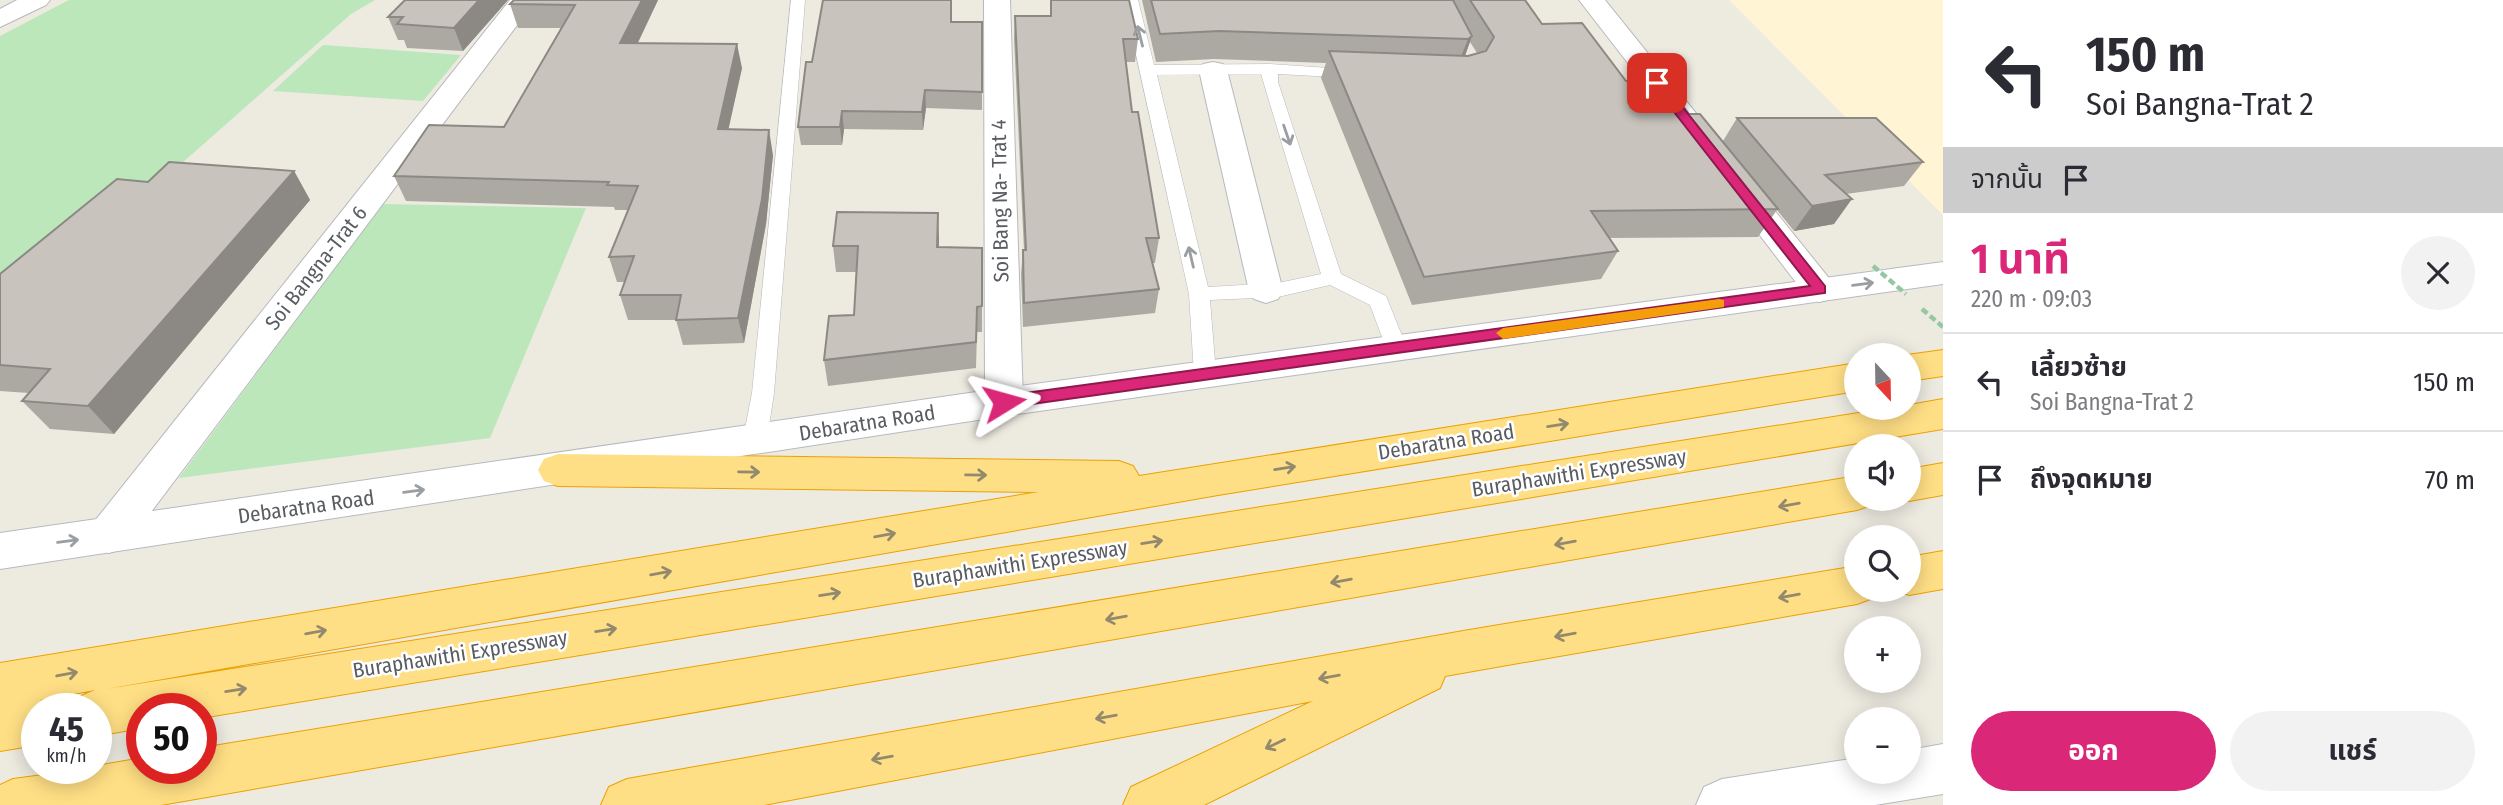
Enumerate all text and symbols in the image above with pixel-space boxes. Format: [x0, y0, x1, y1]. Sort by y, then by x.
one-way arrow [1132, 25, 1146, 48]
text: 150 m [2086, 25, 2205, 84]
icon: left [1971, 28, 2062, 119]
pin [1627, 53, 1687, 113]
icon: arrive [1638, 64, 1676, 102]
text: Soi Bangna-Trat 2 [2086, 85, 2314, 123]
street label: Soi Bang Na- Trat 4 [986, 119, 1014, 283]
one-way arrow [1282, 123, 1294, 145]
icon: arrive [2057, 161, 2095, 199]
text: จากนั้น [1971, 164, 2043, 195]
street label: Soi Bangna-Trat 6 [259, 201, 373, 335]
text: 1 นาที [1971, 234, 2070, 284]
button: close [2401, 236, 2475, 310]
one-way arrow [1184, 246, 1197, 269]
one-way arrow [1851, 277, 1873, 290]
text: 220 m · 09:03 [1971, 285, 2092, 313]
north arrow [1844, 343, 1922, 420]
map controls [1844, 343, 1921, 784]
text: เลี้ยวซ้าย [2030, 352, 2127, 383]
icon: left [1971, 363, 2009, 401]
position arrow [967, 365, 1041, 439]
text: 150 m [2413, 367, 2475, 398]
text: Soi Bangna-Trat 2 [2030, 388, 2194, 416]
street label: Debaratna Road [797, 399, 937, 447]
street label: Debaratna Road [1376, 418, 1516, 466]
one-way arrow [1546, 418, 1569, 431]
button: sound [1844, 434, 1921, 511]
street label: Buraphawithi Expressway [1470, 443, 1689, 503]
one-way arrow [1273, 461, 1296, 474]
icon: arrive [1971, 461, 2009, 499]
text: ถึงจุดหมาย [2030, 464, 2153, 495]
one-way arrow [737, 465, 760, 479]
text: 70 m [2425, 465, 2475, 496]
one-way arrow [965, 469, 988, 482]
one-way arrow [402, 484, 425, 497]
street label: Debaratna Road [236, 485, 376, 529]
one-way arrow [1779, 499, 1801, 512]
button: search [1844, 525, 1921, 602]
one-way arrow [873, 528, 896, 541]
one-way arrow [56, 534, 78, 547]
street label: Buraphawithi Expressway [911, 534, 1130, 594]
one-way arrow [1140, 535, 1163, 548]
one-way arrow [1554, 537, 1577, 550]
one-way arrow [649, 566, 672, 579]
one-way arrow [1330, 575, 1353, 588]
one-way arrow [819, 587, 841, 600]
one-way arrow [1779, 590, 1801, 603]
one-way arrow [1106, 612, 1128, 626]
button: + [1844, 616, 1921, 693]
one-way arrow [304, 624, 327, 638]
street label: Buraphawithi Expressway [351, 624, 570, 684]
one-way arrow [594, 624, 617, 637]
one-way arrow [1554, 628, 1577, 642]
one-way arrow [55, 667, 78, 680]
one-way arrow [1319, 670, 1341, 684]
one-way arrow [224, 683, 247, 696]
speed limit sign: 50 [126, 693, 217, 784]
button: − [1844, 707, 1921, 784]
text: 45 [49, 708, 84, 750]
one-way arrow [1095, 711, 1118, 725]
button: ออก [1971, 711, 2216, 791]
button: แชร์ [2230, 711, 2475, 791]
one-way arrow [1265, 738, 1286, 752]
text: km/h [46, 745, 87, 767]
one-way arrow [871, 752, 894, 766]

